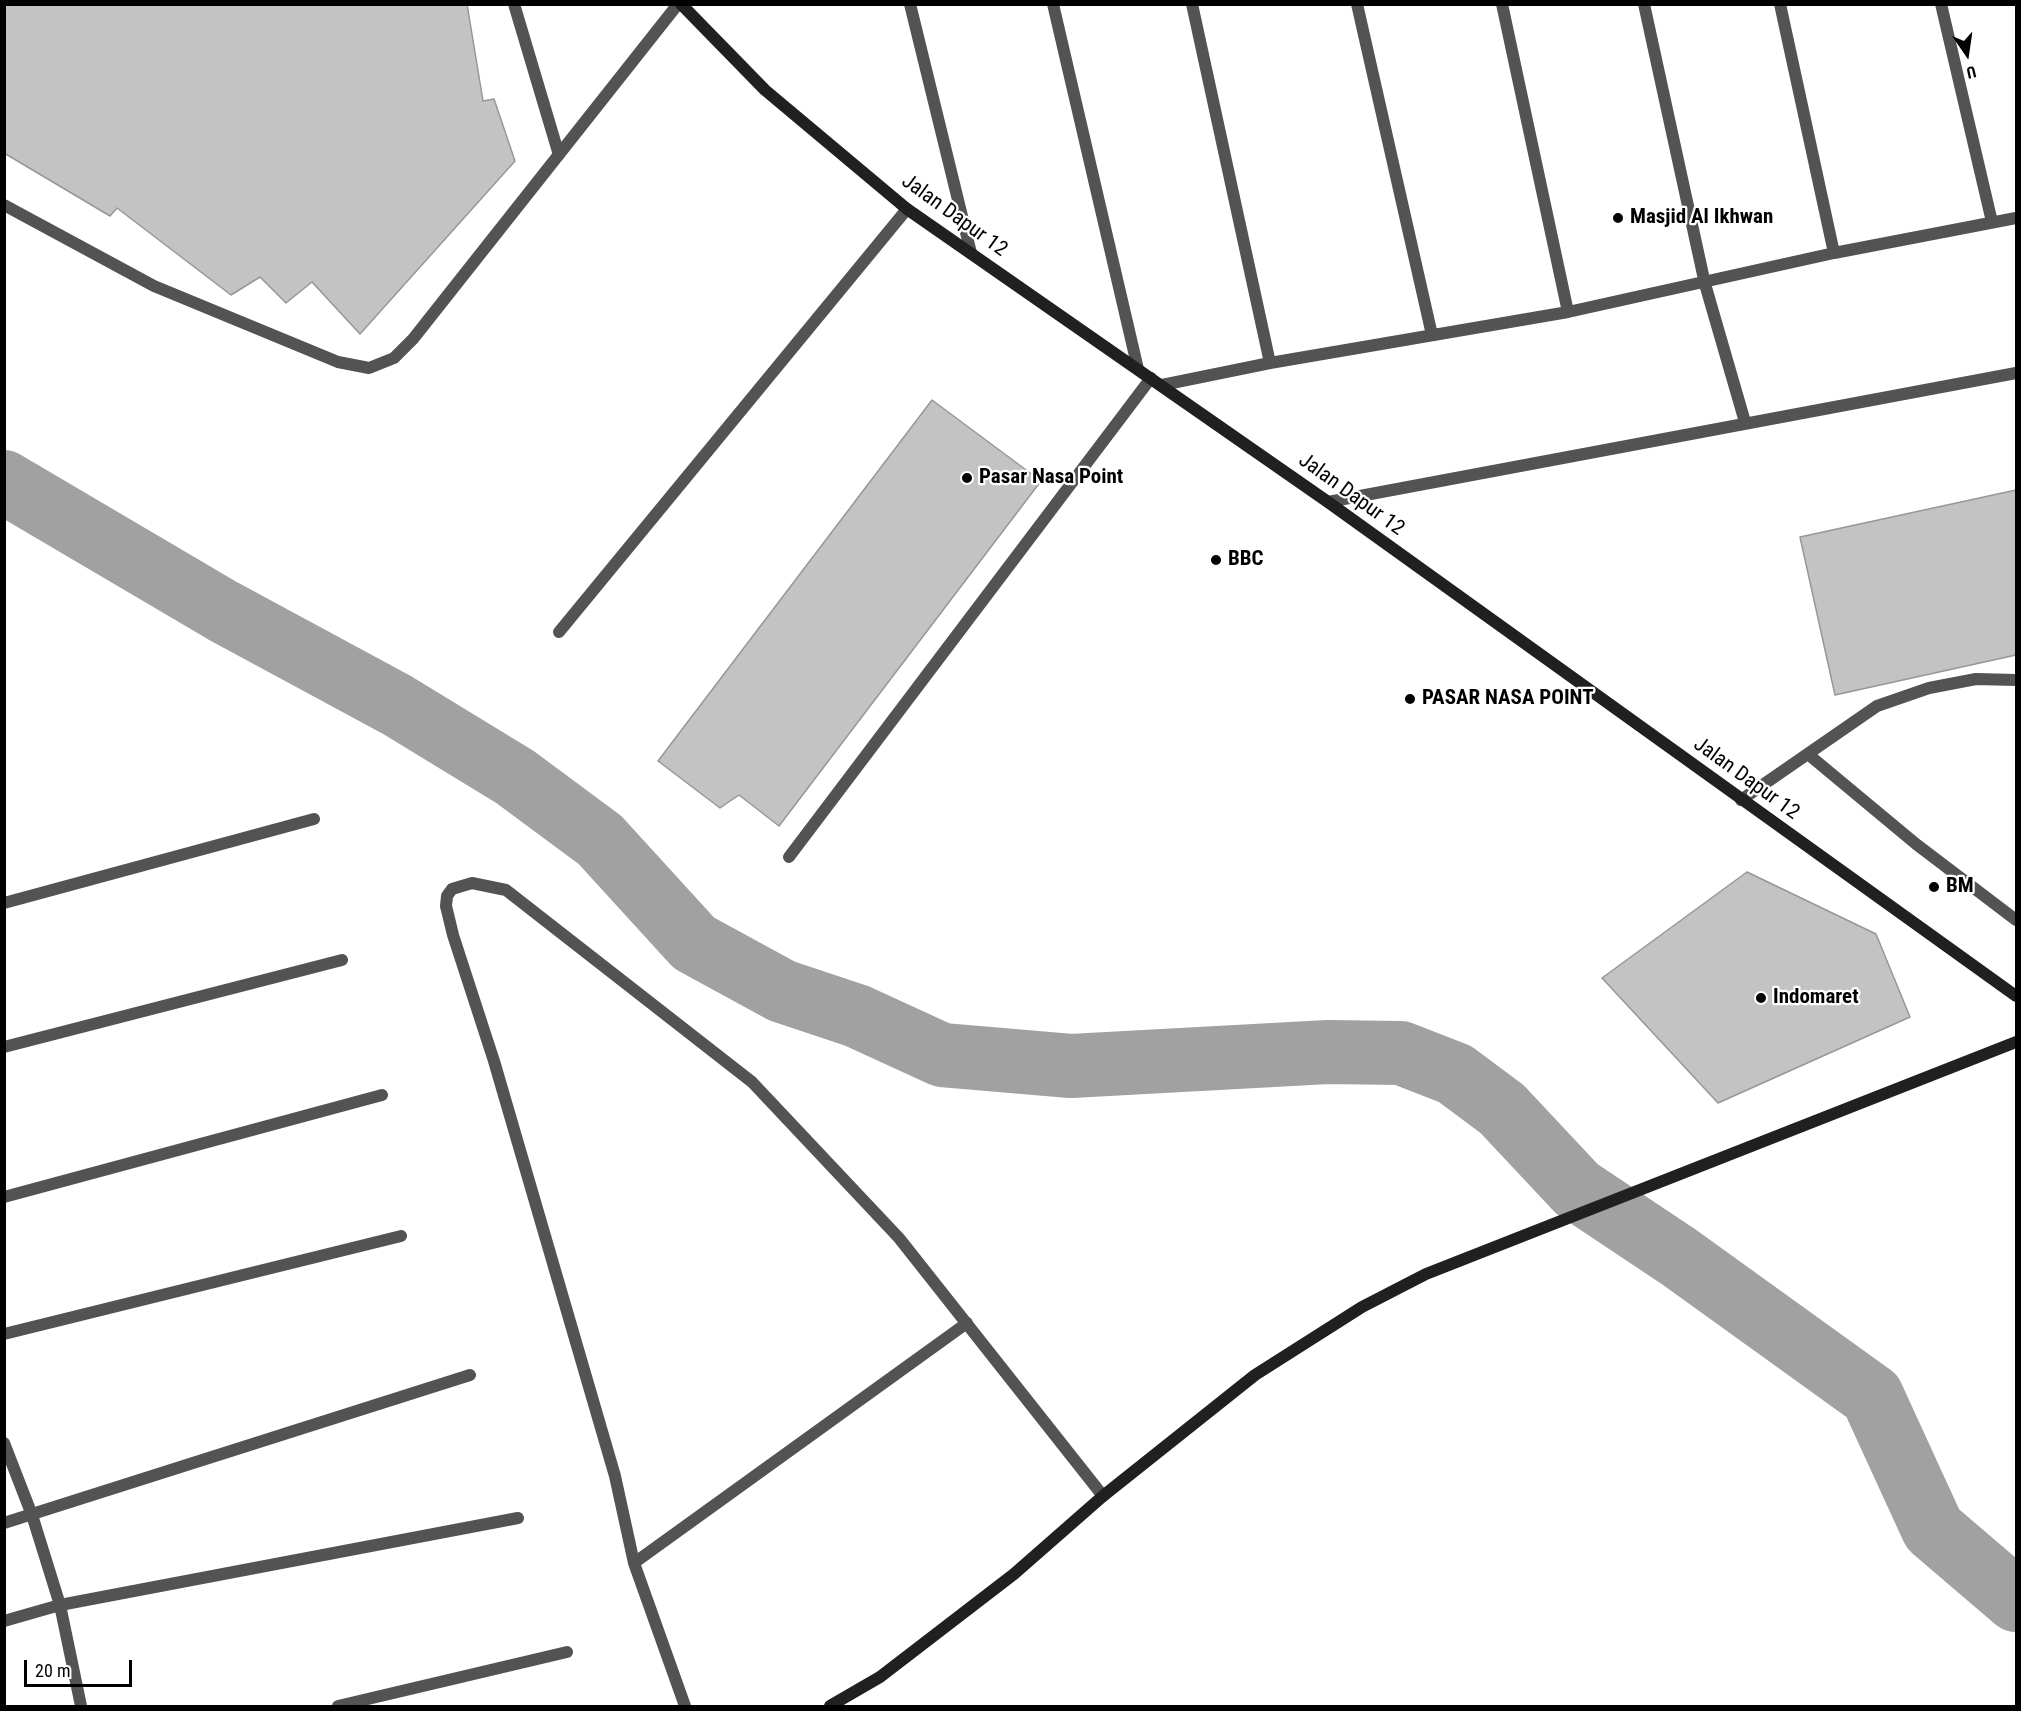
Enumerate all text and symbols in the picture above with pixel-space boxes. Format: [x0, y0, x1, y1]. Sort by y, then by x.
north arrow [1937, 24, 1997, 84]
text: U [1965, 62, 1978, 82]
street label: Jalan Dapur 12 [896, 169, 1012, 263]
place label: Masjid Al Ikhwan [1630, 205, 1773, 231]
marker: Masjid Al Ikhwan [1611, 211, 1625, 225]
street label: Jalan Dapur 12 [1293, 448, 1409, 542]
place label: Pasar Nasa Point [979, 465, 1123, 491]
marker: Pasar Nasa Point [960, 471, 974, 485]
place label: BBC [1228, 547, 1264, 573]
marker: BBC [1209, 553, 1223, 567]
place label: PASAR NASA POINT [1422, 686, 1594, 712]
marker: PASAR NASA POINT [1403, 692, 1417, 706]
street label: Jalan Dapur 12 [1688, 732, 1804, 826]
place label: BM [1946, 874, 1974, 900]
marker: BM [1927, 880, 1941, 894]
place label: Indomaret [1773, 985, 1859, 1011]
marker: Indomaret [1754, 991, 1768, 1005]
scale bar [27, 1648, 135, 1686]
text: 20 m [35, 1660, 70, 1681]

